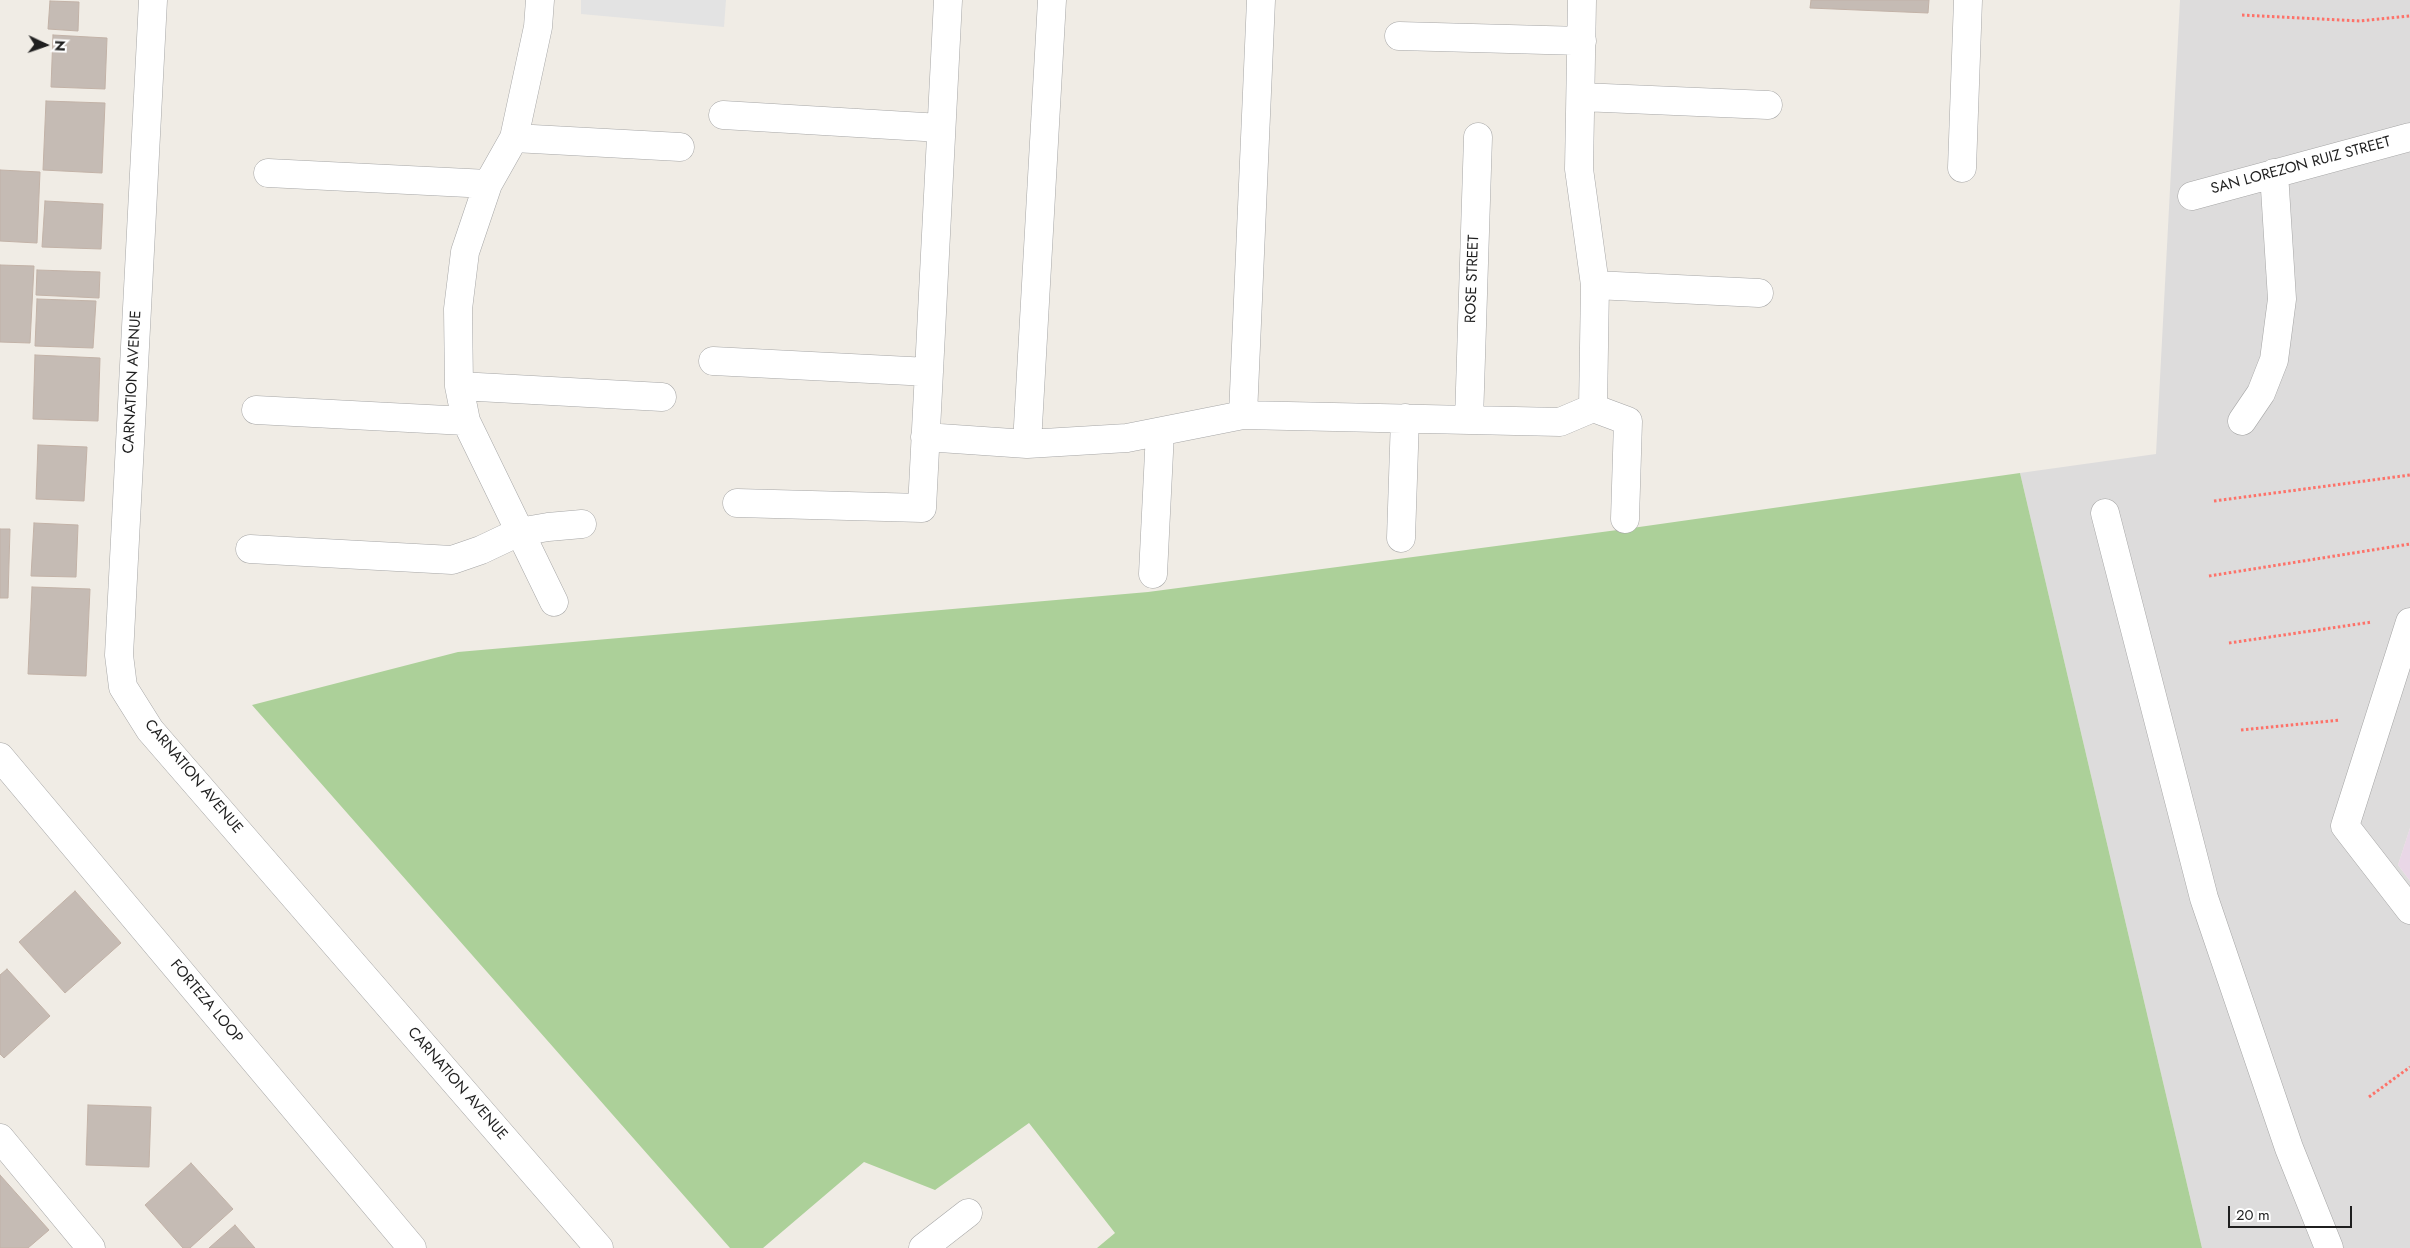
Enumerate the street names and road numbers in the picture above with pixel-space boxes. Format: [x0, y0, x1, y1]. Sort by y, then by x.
street label: SAN LOREZON RUIZ STREET [2209, 133, 2393, 199]
street label: ROSE STREET [1462, 235, 1484, 323]
street label: CARNATION AVENUE [120, 310, 146, 454]
street label: CARNATION AVENUE [140, 716, 246, 838]
street label: FORTEZA LOOP [166, 956, 246, 1048]
street label: CARNATION AVENUE [403, 1024, 511, 1144]

